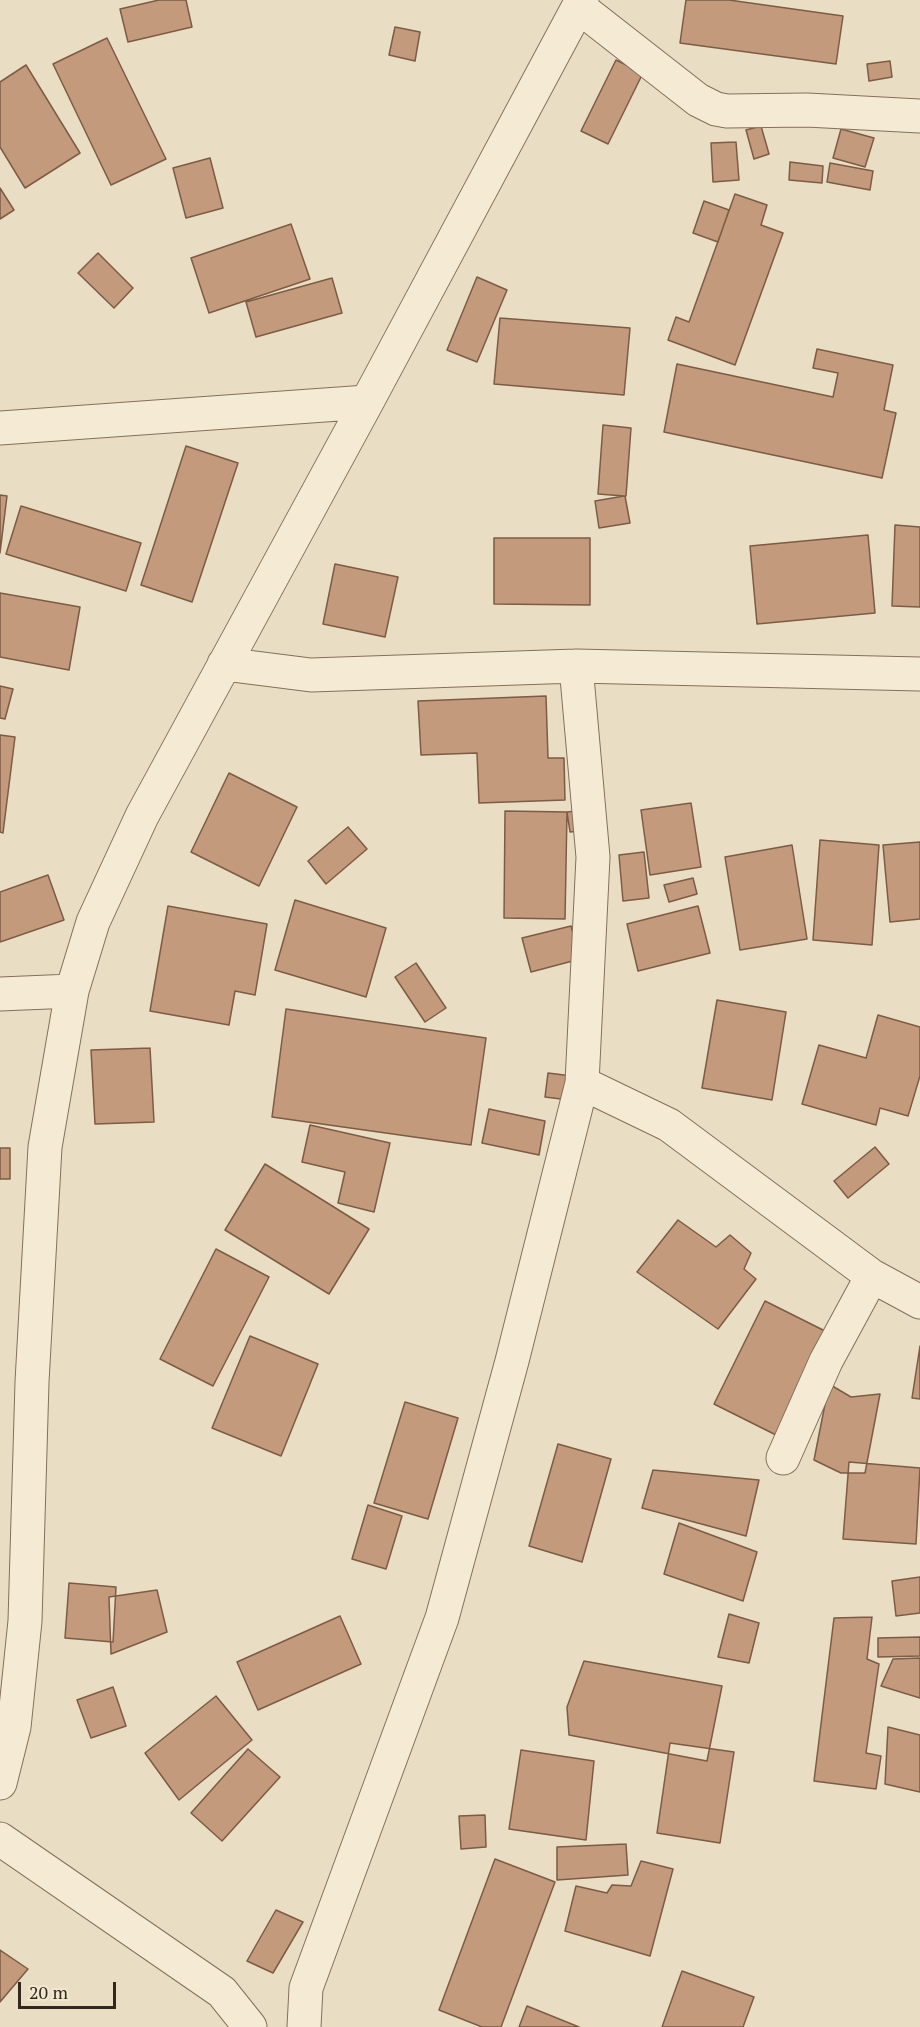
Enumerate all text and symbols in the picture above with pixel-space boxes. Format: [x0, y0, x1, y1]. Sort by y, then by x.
scale bar [21, 1970, 118, 2008]
text: 20 m [29, 1980, 68, 2004]

